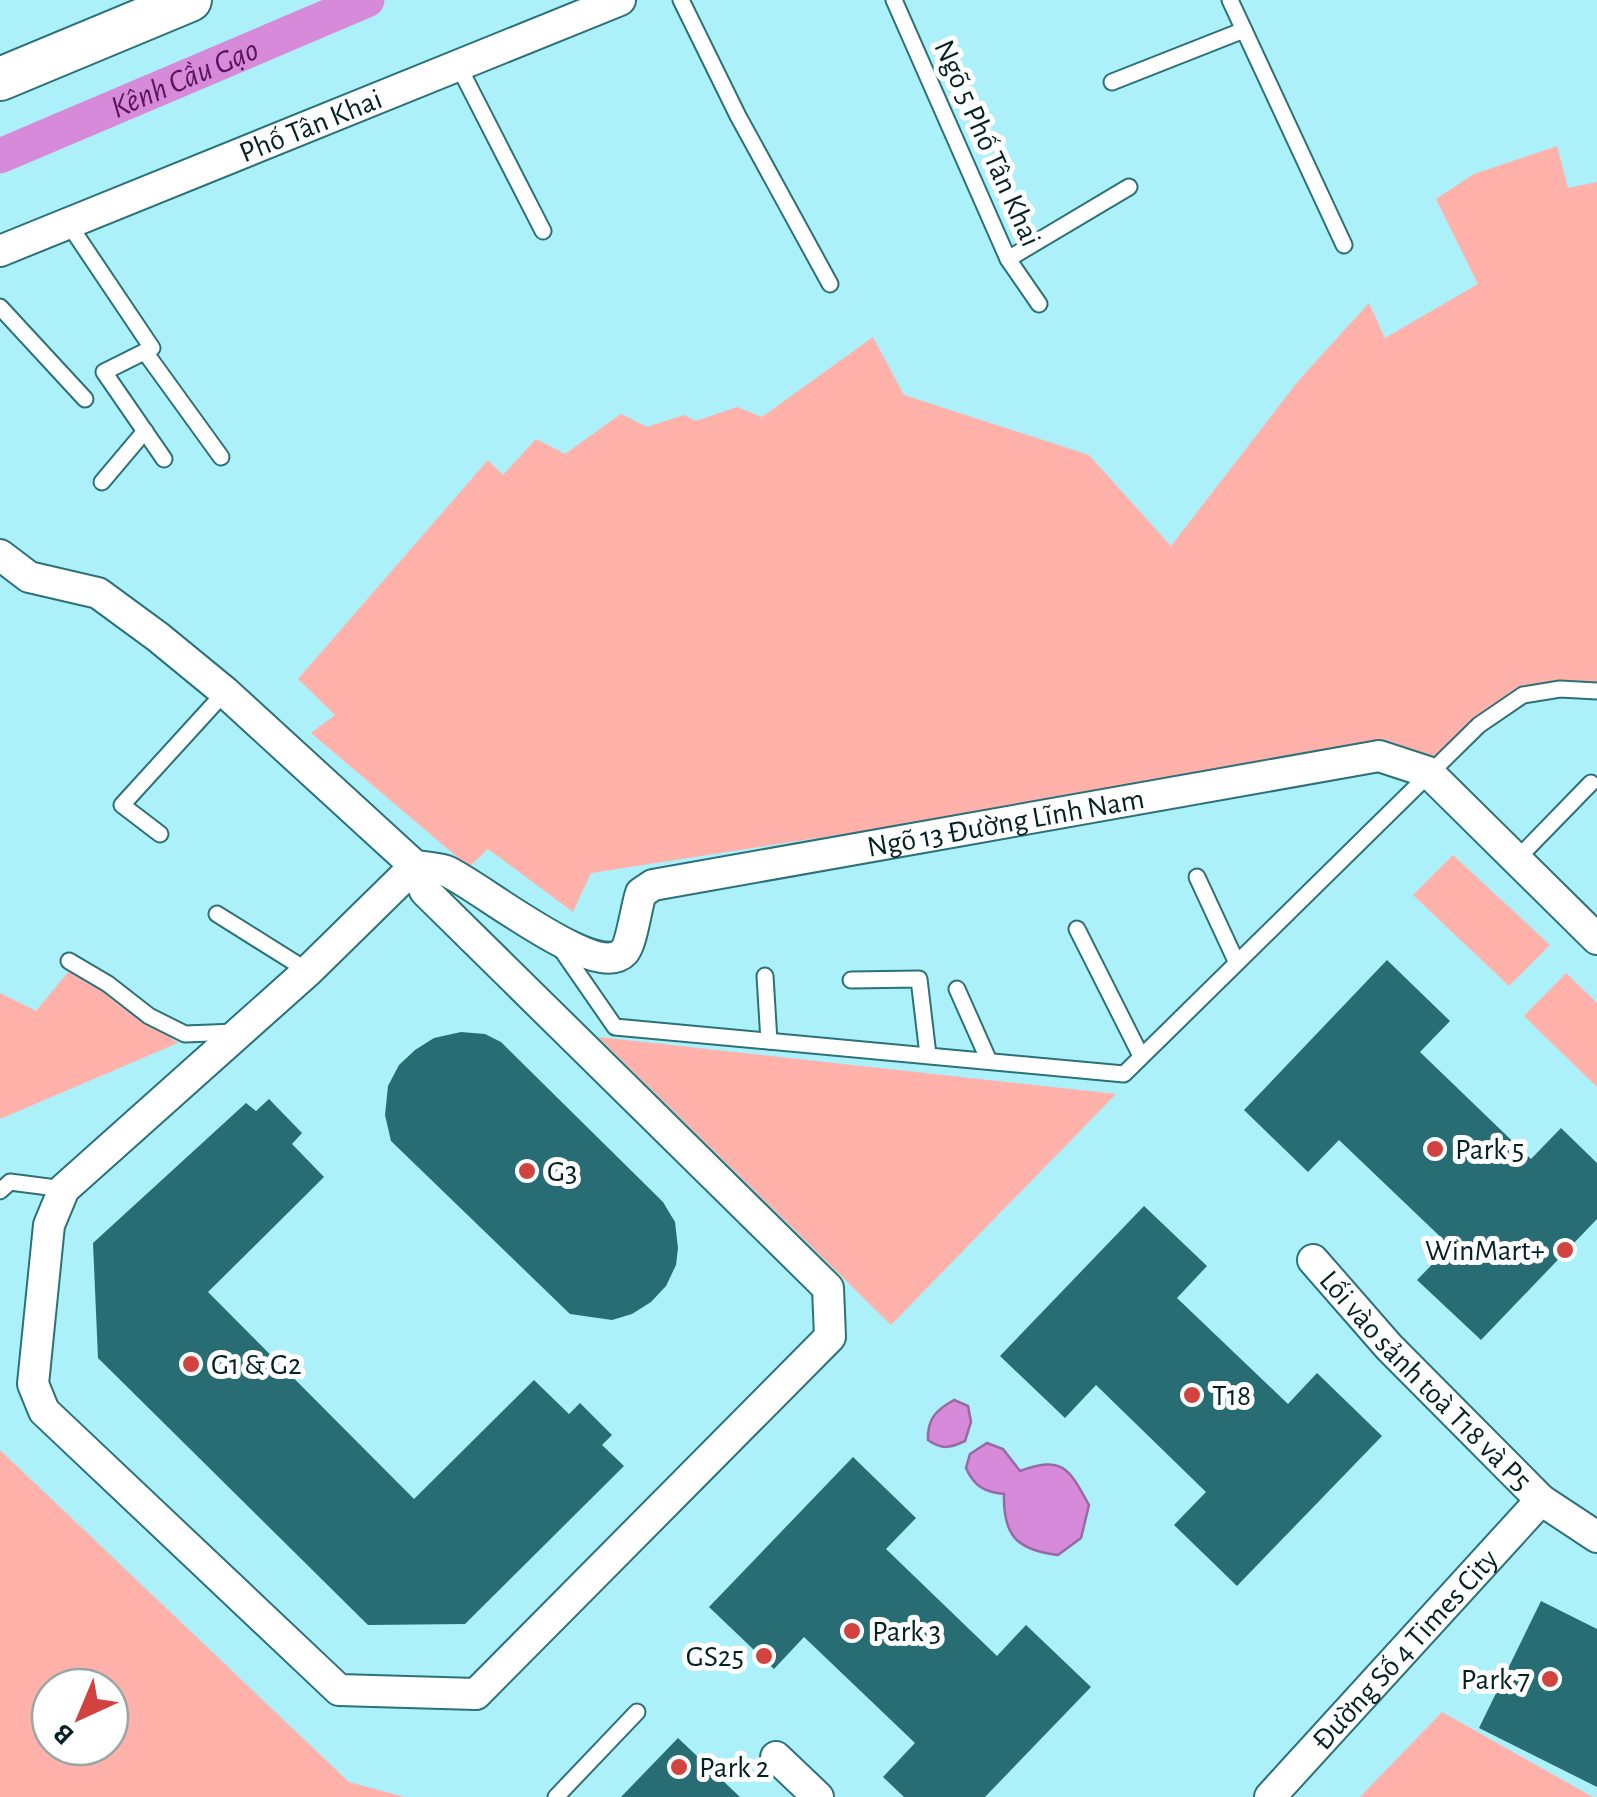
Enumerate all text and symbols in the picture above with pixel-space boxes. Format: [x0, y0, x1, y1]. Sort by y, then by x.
water label: Kênh Cầu Gạo [106, 33, 263, 124]
street label: Ngõ 5 Phố Tân Khai [928, 36, 1046, 251]
street label: Phố Tân Khai [235, 84, 386, 168]
street label: Ngõ 13 Đường Lĩnh Nam [865, 784, 1147, 863]
place label: Park 5 [1455, 1135, 1524, 1165]
marker: Park 5 [1424, 1138, 1446, 1160]
place label: G3 [547, 1157, 577, 1187]
marker: G3 [516, 1160, 538, 1182]
place label: WinMart+ [1425, 1236, 1545, 1266]
marker: WinMart+ [1554, 1239, 1576, 1261]
street label: Lối vào sảnh toà T18 và P5 [1314, 1265, 1537, 1497]
place label: G1 & G2 [211, 1350, 302, 1380]
marker: G1 & G2 [180, 1353, 202, 1375]
place label: T18 [1212, 1381, 1251, 1411]
marker: T18 [1181, 1384, 1203, 1406]
street label: Đường Số 4 Times City [1307, 1544, 1504, 1756]
place label: Park 3 [872, 1617, 941, 1647]
marker: Park 3 [841, 1620, 863, 1642]
place label: GS25 [686, 1642, 744, 1672]
marker: GS25 [753, 1645, 775, 1667]
place label: Park 7 [1461, 1665, 1530, 1695]
north arrow [30, 1667, 130, 1767]
marker: Park 7 [1539, 1668, 1561, 1690]
text: B [48, 1718, 80, 1749]
place label: Park 2 [699, 1753, 769, 1783]
marker: Park 2 [668, 1756, 690, 1778]

